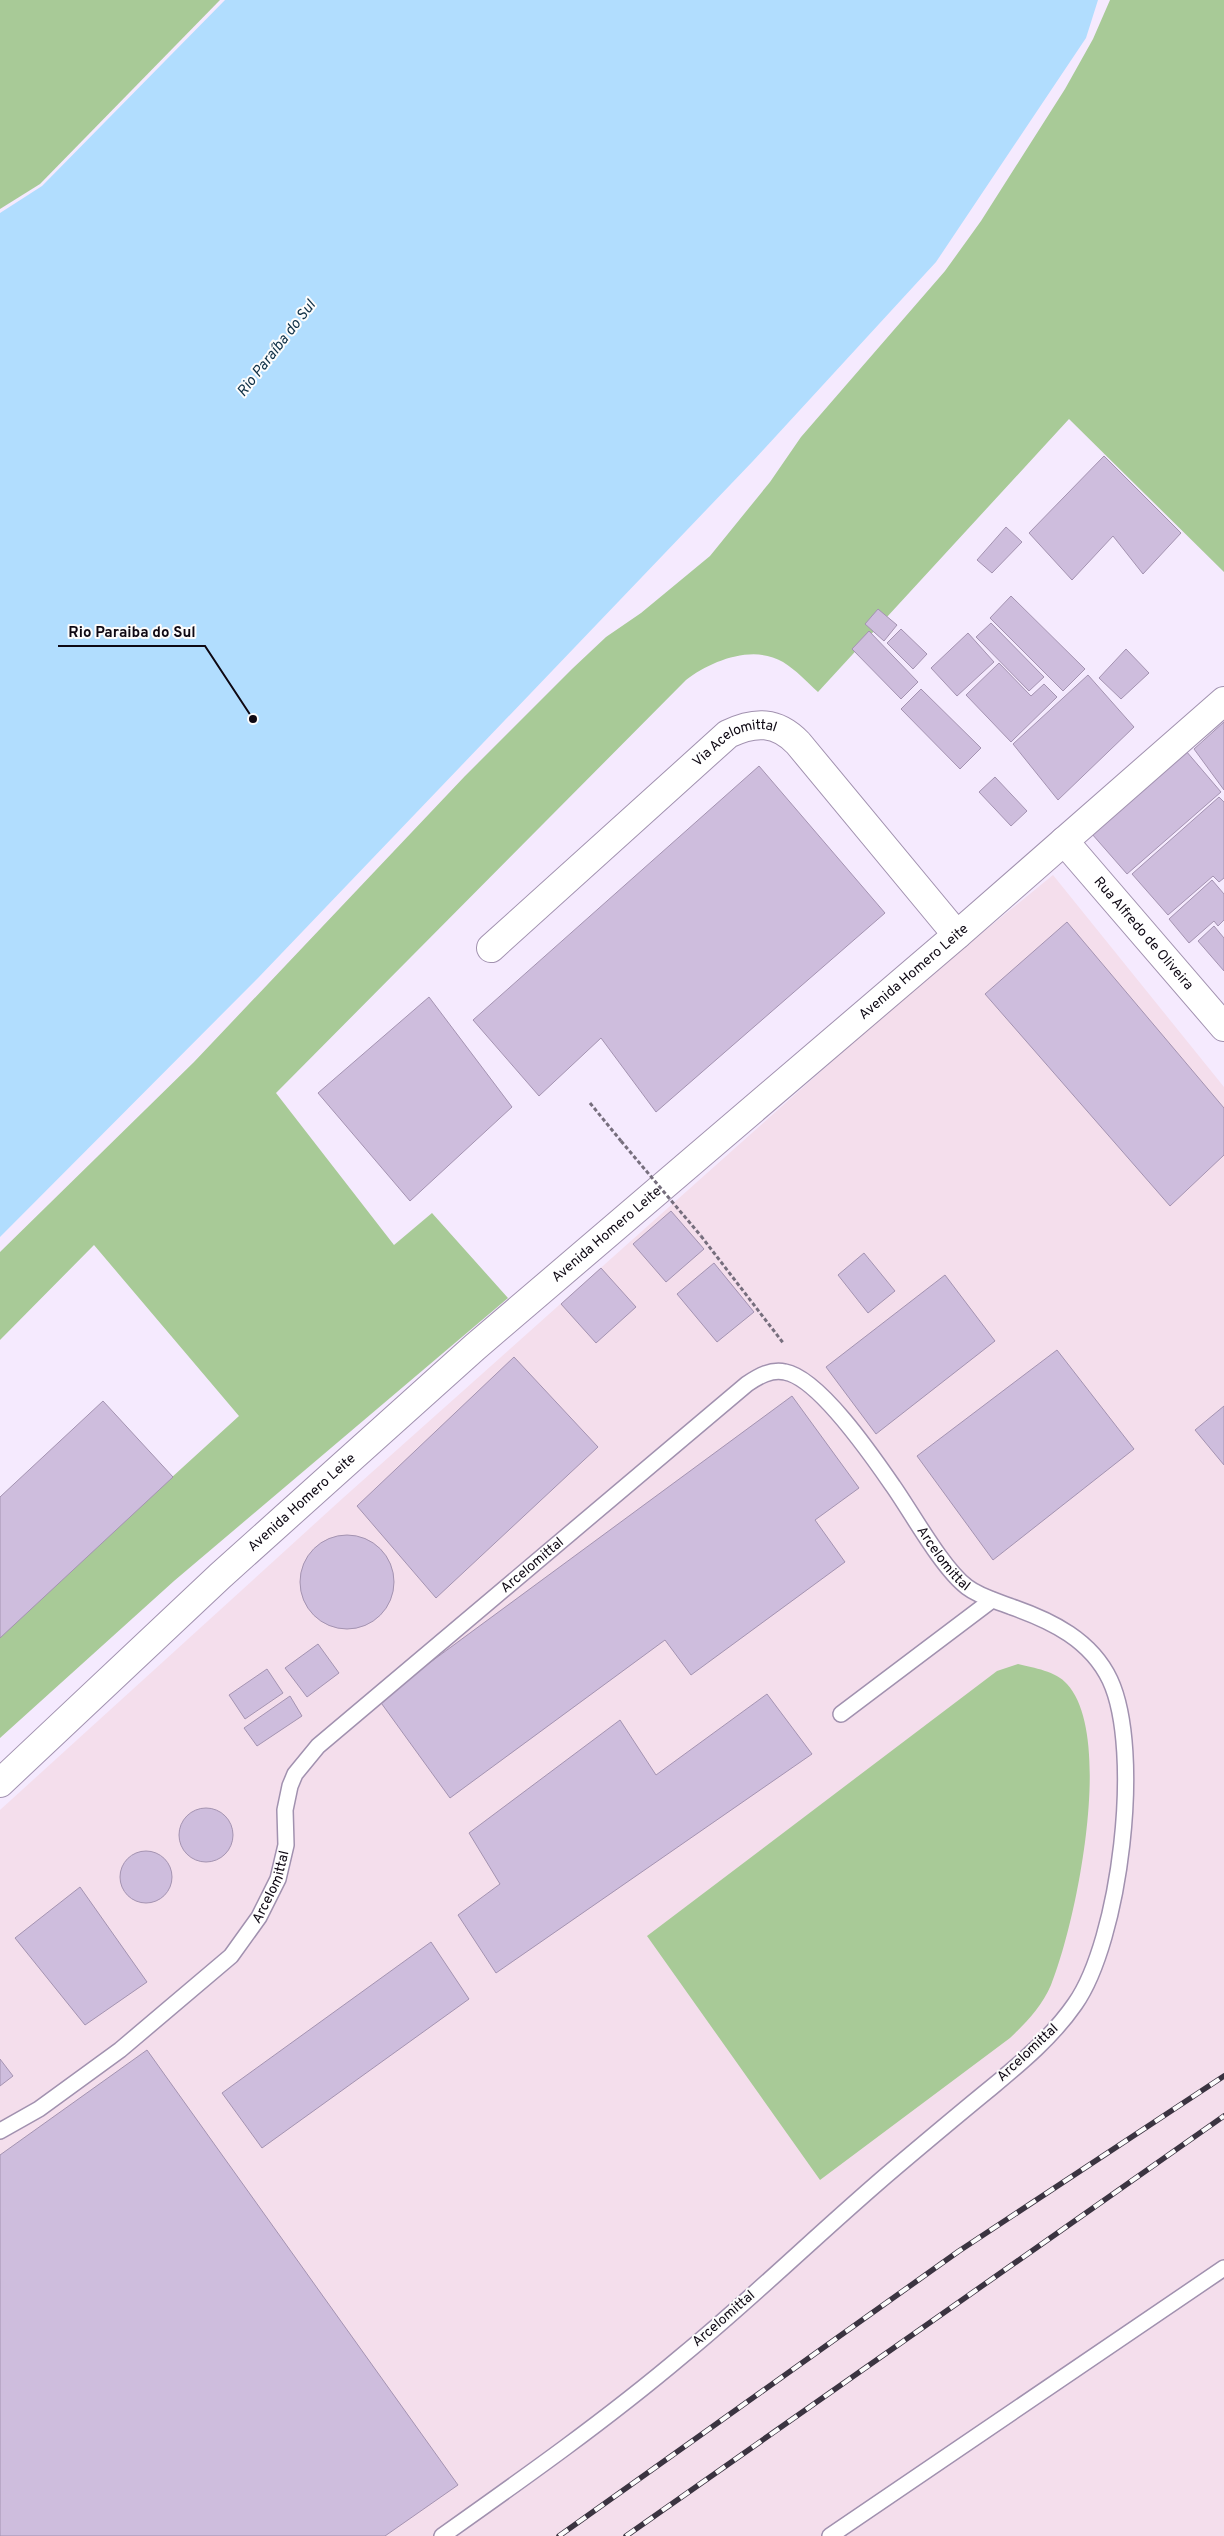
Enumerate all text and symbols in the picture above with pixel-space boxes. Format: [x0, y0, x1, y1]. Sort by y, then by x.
water label: Rio Paraíba do Sul [233, 296, 321, 401]
callout: Rio Paraiba do Sul [58, 616, 205, 646]
text: Rio Paraiba do Sul [68, 624, 196, 643]
street label: Via Acelomittal [689, 717, 779, 770]
street label: Rua Alfredo de Oliveira [1090, 873, 1197, 994]
street label: Avenida Homero Leite [855, 920, 972, 1024]
street label: Avenida Homero Leite [548, 1183, 665, 1286]
street label: Avenida Homero Leite [244, 1450, 359, 1555]
street label: Arcelomittal [913, 1523, 974, 1595]
street label: Arcelomittal [497, 1534, 567, 1597]
street label: Arcelomittal [248, 1849, 293, 1927]
street label: Arcelomittal [994, 2020, 1062, 2086]
street label: Arcelomittal [689, 2287, 759, 2351]

